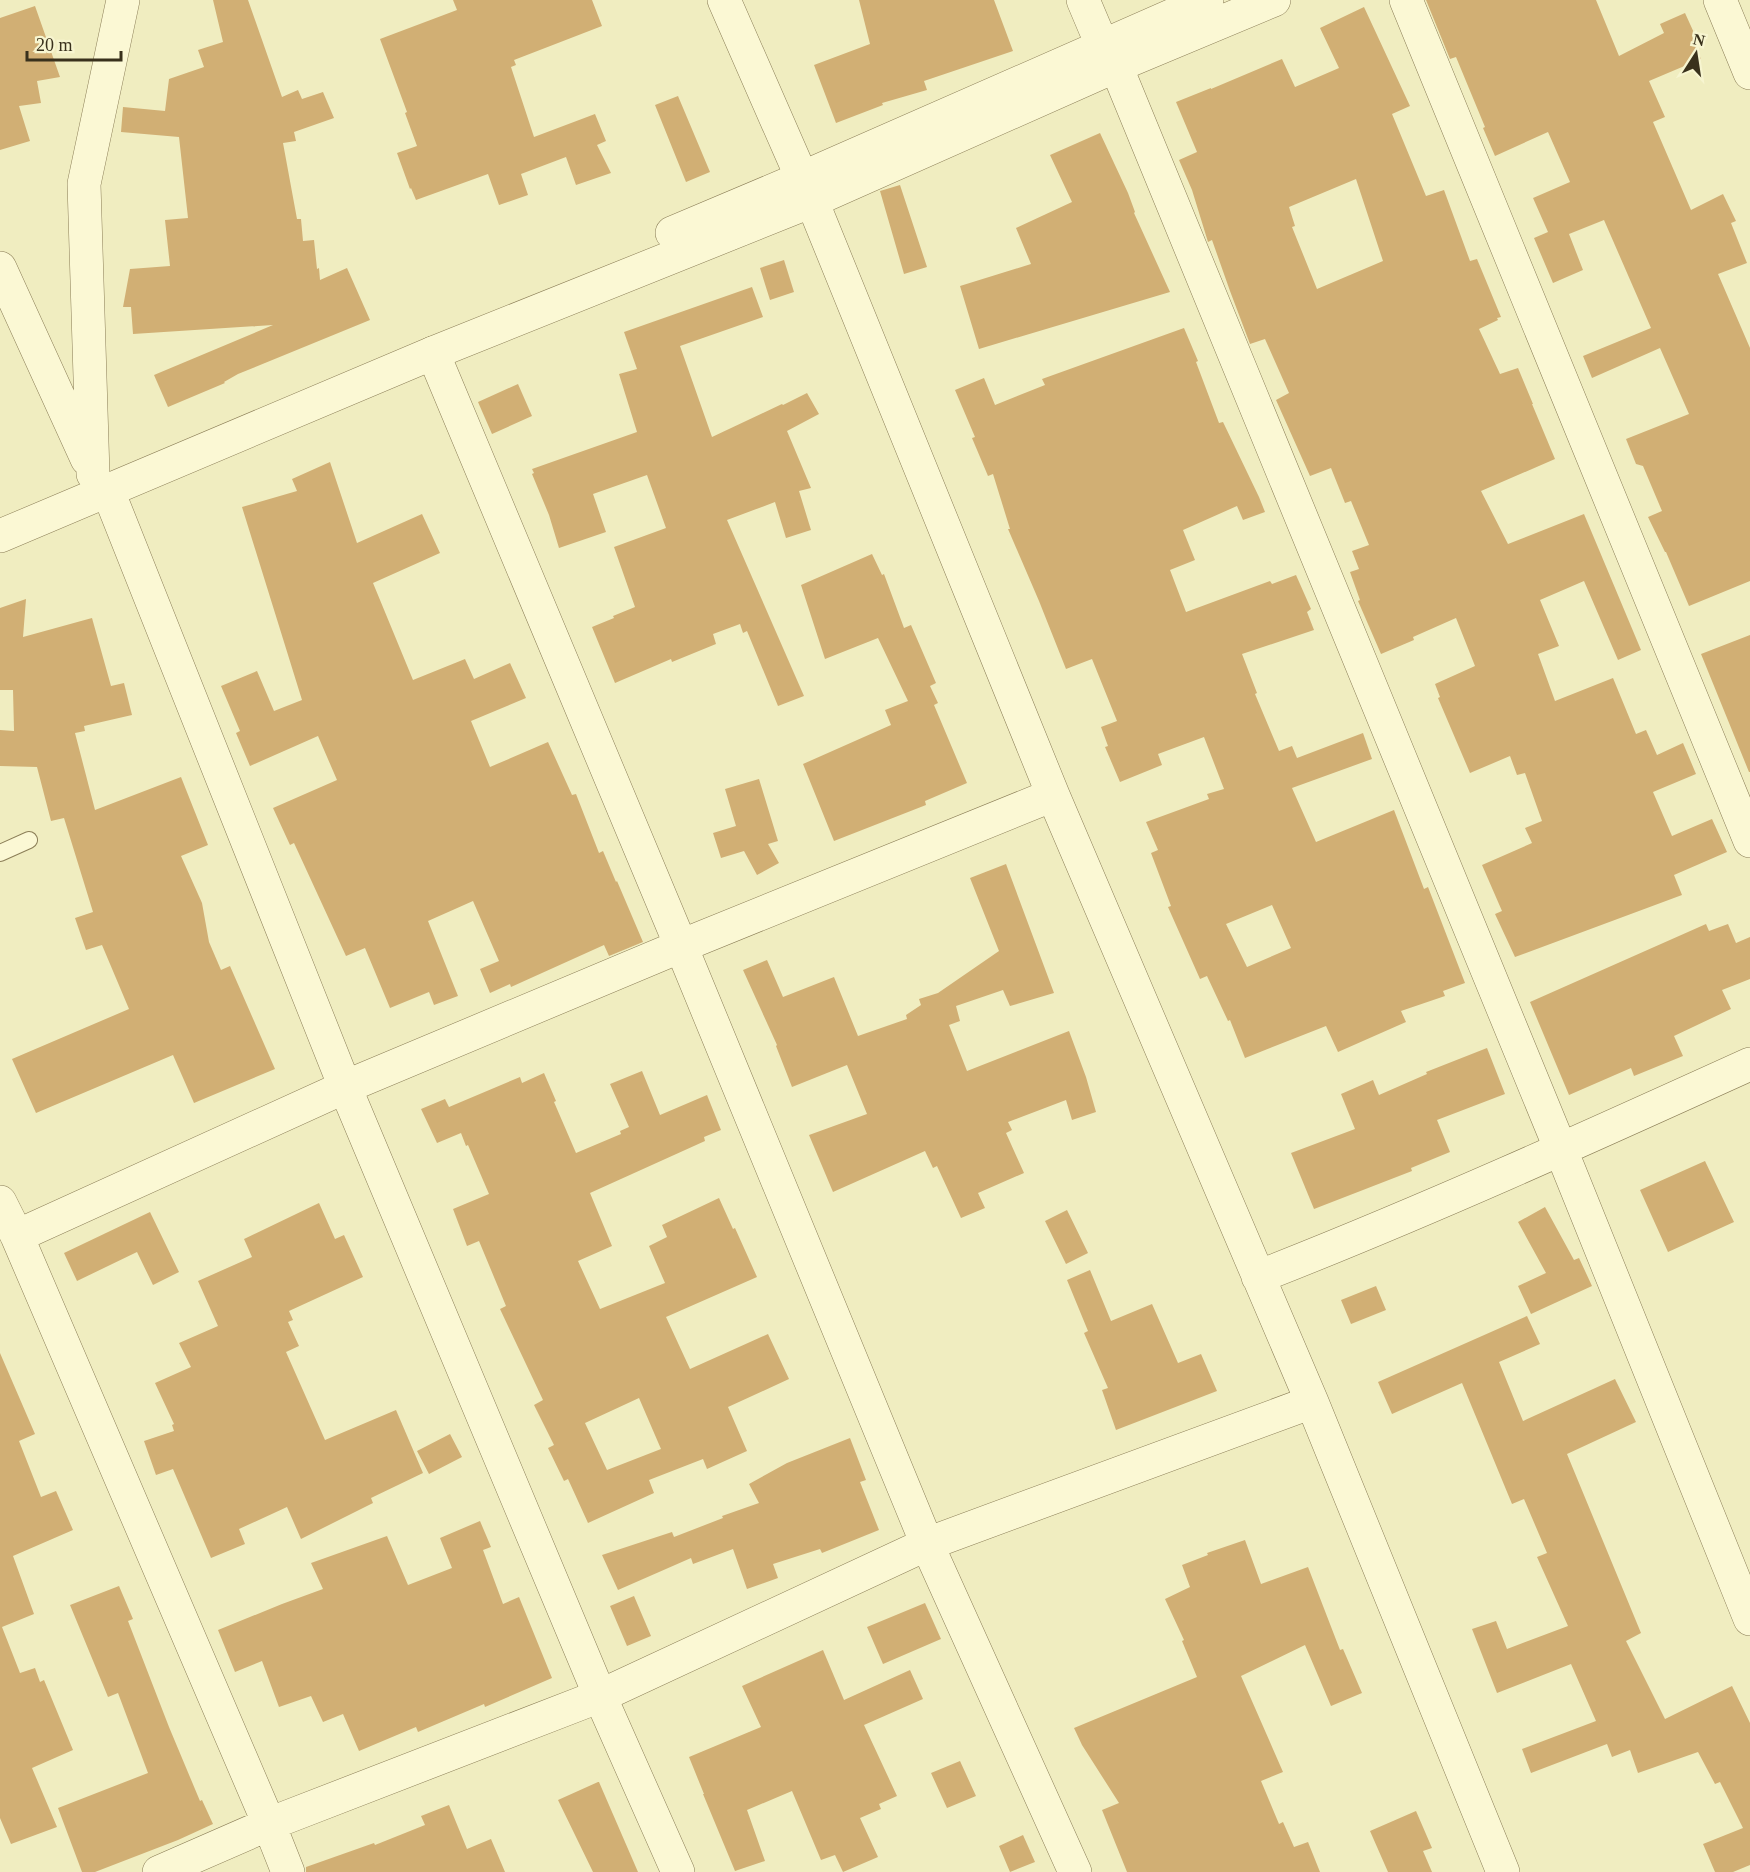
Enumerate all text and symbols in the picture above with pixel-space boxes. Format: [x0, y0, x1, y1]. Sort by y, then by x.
scale bar [27, 24, 122, 62]
north arrow [1666, 24, 1726, 84]
text: N [1692, 30, 1707, 49]
text: 20 m [36, 35, 73, 55]

